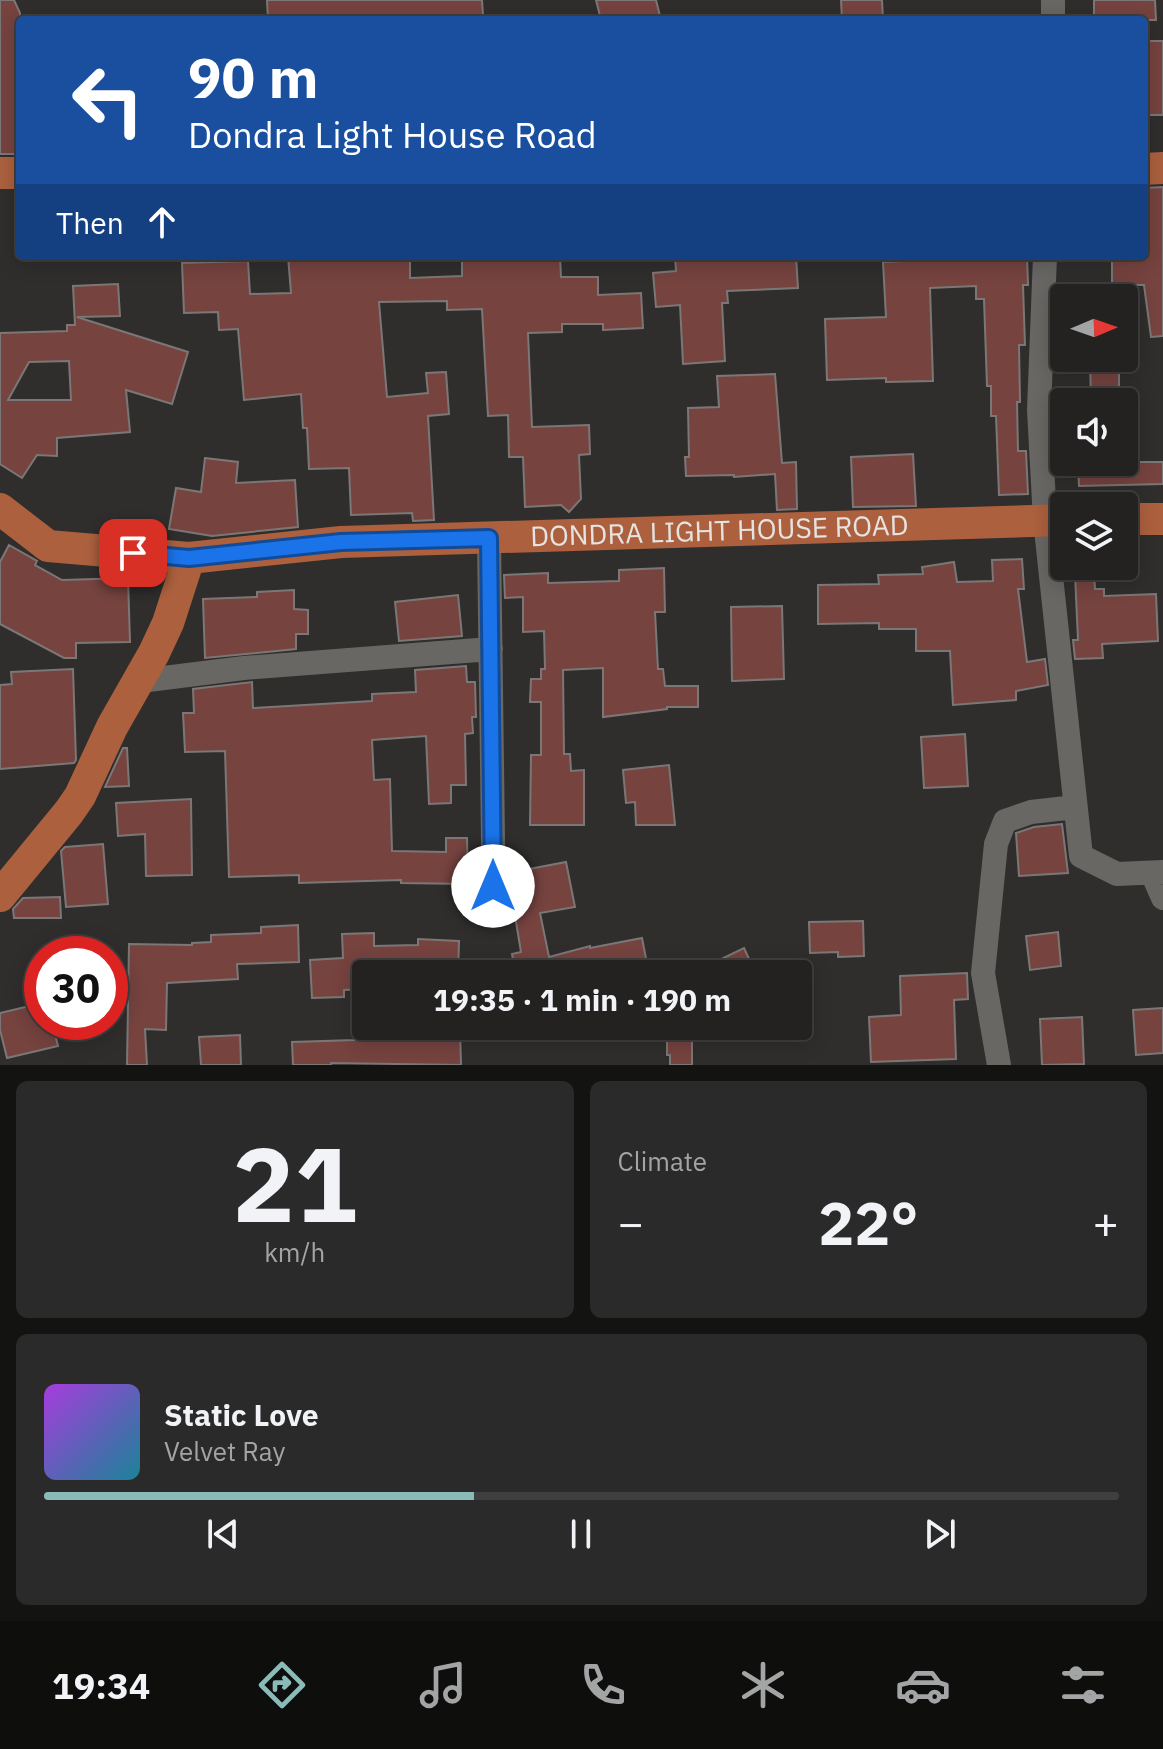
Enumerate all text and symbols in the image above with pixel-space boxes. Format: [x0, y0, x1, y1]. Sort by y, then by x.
text: 90 m [188, 41, 318, 113]
icon: left [56, 48, 160, 152]
text: Dondra Light House Road [188, 111, 597, 158]
icon: ahead [140, 200, 184, 244]
text: Then [56, 203, 124, 242]
north arrow [1050, 284, 1138, 372]
map controls [1050, 284, 1138, 580]
button: sound [1050, 388, 1138, 476]
button: layers [1050, 492, 1138, 580]
street label: DONDRA LIGHT HOUSE ROAD [530, 506, 909, 554]
pin [99, 519, 167, 587]
icon: arrive [111, 531, 155, 575]
position arrow [451, 844, 535, 928]
speed limit sign: 30 [24, 936, 128, 1040]
text: 19:35 · 1 min · 190 m [433, 980, 731, 1019]
text: 21 [232, 1115, 357, 1251]
text: Climate [618, 1144, 707, 1178]
text: 22° [818, 1183, 918, 1262]
text: − [618, 1194, 644, 1251]
text: + [1093, 1194, 1119, 1251]
text: km/h [264, 1235, 325, 1269]
text: Static Love [164, 1395, 319, 1434]
text: Velvet Ray [164, 1434, 285, 1468]
icon: previous [201, 1512, 245, 1556]
icon: pause [559, 1512, 603, 1556]
icon: next [918, 1512, 962, 1556]
icon: directions [254, 1657, 310, 1713]
icon: music [415, 1657, 471, 1713]
icon: phone [575, 1657, 631, 1713]
icon: climate [735, 1657, 791, 1713]
icon: car [895, 1657, 951, 1713]
icon: filters [1055, 1657, 1111, 1713]
text: 19:34 [52, 1662, 150, 1709]

